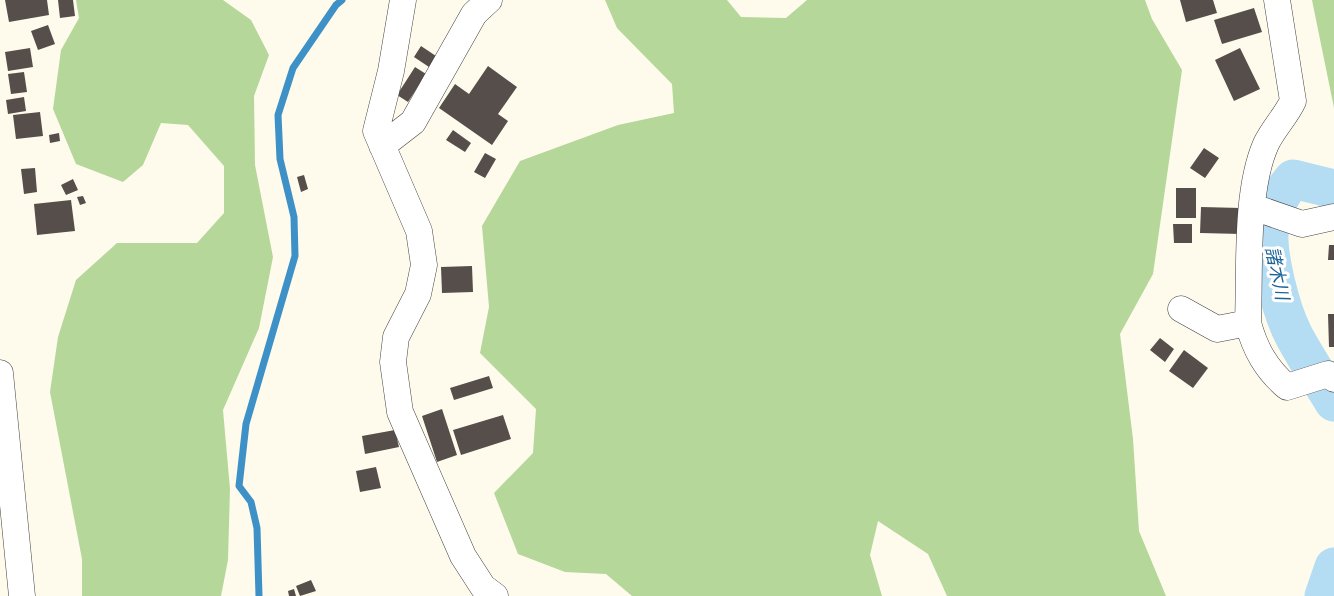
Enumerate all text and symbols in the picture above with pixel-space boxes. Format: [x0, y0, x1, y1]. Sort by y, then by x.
water label: 諸木川 [1261, 244, 1296, 304]

